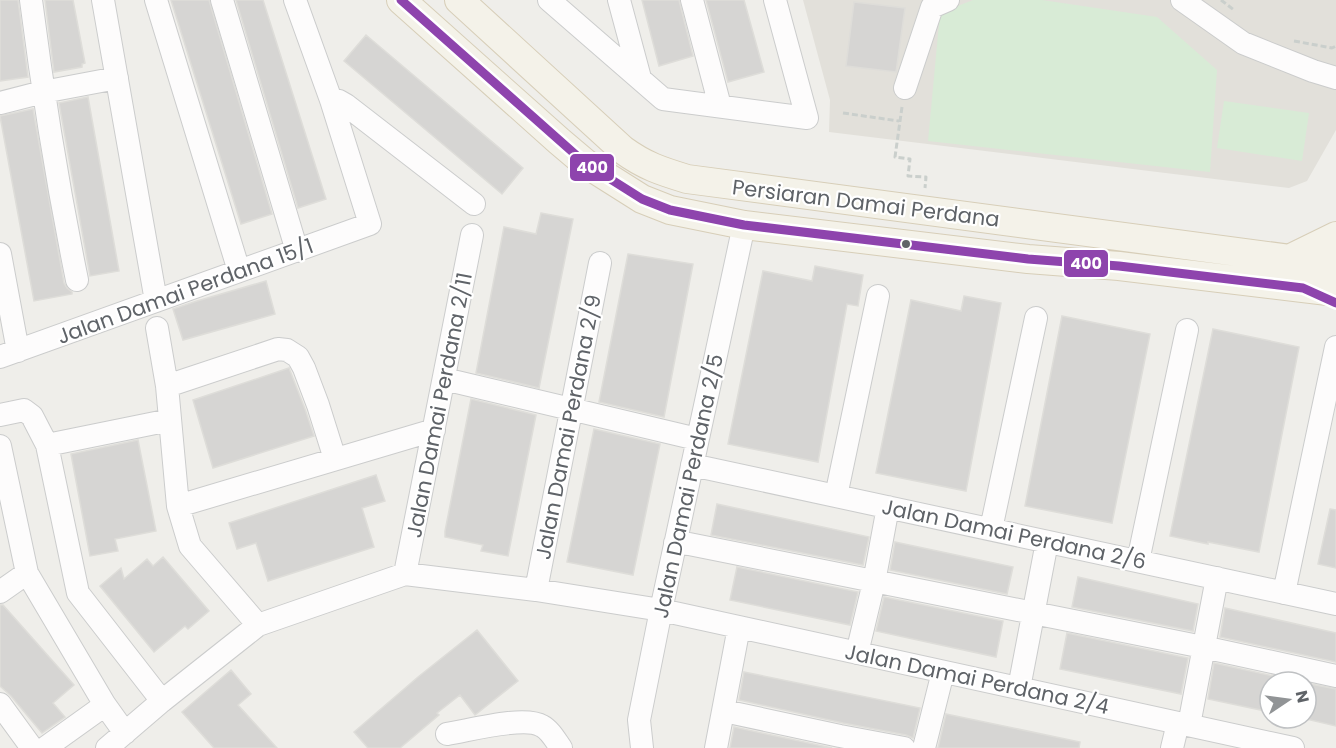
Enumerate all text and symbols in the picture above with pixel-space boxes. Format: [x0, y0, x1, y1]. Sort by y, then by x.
line badge: 400 [569, 153, 615, 182]
text: 400 [576, 156, 608, 179]
street label: Persiaran Damai Perdana [731, 172, 1001, 234]
street label: Jalan Damai Perdana 15/1 [53, 231, 317, 351]
unlabelled marker [900, 238, 912, 250]
line badge: 400 [1063, 249, 1109, 278]
text: 400 [1070, 252, 1102, 275]
street label: Jalan Damai Perdana 2/11 [399, 270, 479, 540]
street label: Jalan Damai Perdana 2/9 [528, 292, 608, 562]
street label: Jalan Damai Perdana 2/5 [646, 351, 730, 621]
street label: Jalan Damai Perdana 2/6 [879, 492, 1149, 576]
street label: Jalan Damai Perdana 2/4 [842, 637, 1112, 721]
north arrow [1258, 670, 1318, 730]
text: N [1290, 688, 1315, 705]

